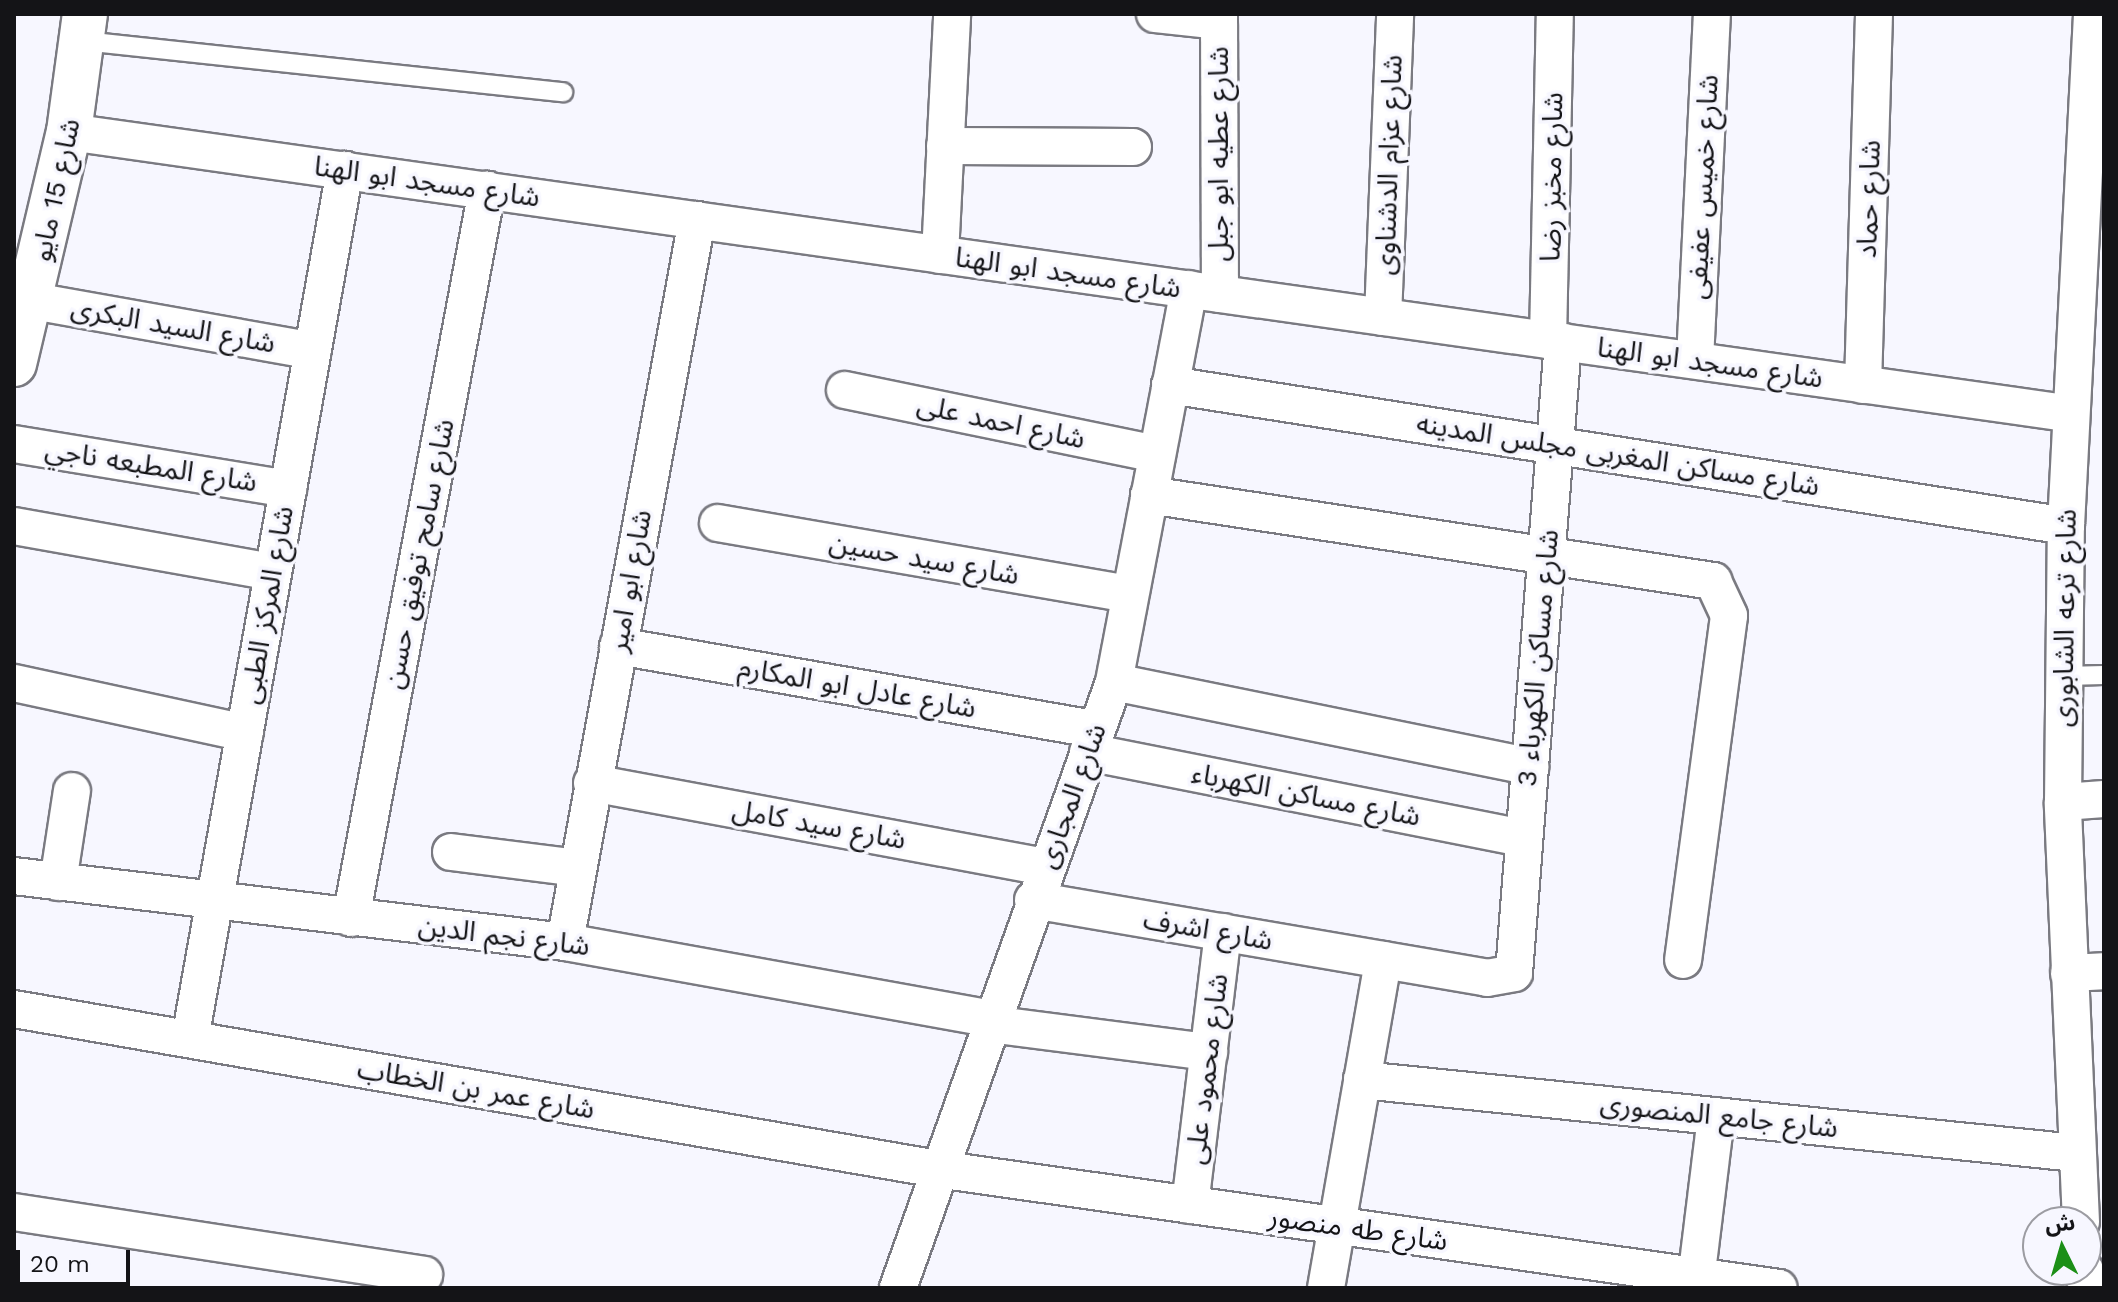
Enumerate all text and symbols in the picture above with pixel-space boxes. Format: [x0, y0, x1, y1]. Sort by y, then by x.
street label: شارع عطيه ابو جبل [1202, 46, 1236, 262]
street label: شارع عزام الدشناوى [1368, 54, 1410, 276]
street label: شارع خميس عفيفى [1680, 74, 1726, 300]
street label: شارع مخبز رضا [1534, 92, 1570, 262]
street label: شارع 15 مايو [24, 115, 88, 265]
street label: شارع حماد [1850, 139, 1888, 259]
street label: شارع مسجد ابو الهنا [312, 150, 542, 214]
street label: شارع مسجد ابو الهنا [953, 241, 1183, 305]
street label: شارع السيد البكرى [68, 291, 278, 361]
street label: شارع مسجد ابو الهنا [1595, 331, 1825, 395]
street label: شارع احمد على [914, 388, 1088, 456]
street label: شارع مساكن المغربى مجلس المدينه [1414, 407, 1822, 503]
street label: شارع سامح توفيق حسن [376, 416, 462, 692]
street label: شارع المطبعه ناجي [43, 433, 259, 499]
street label: شارع المركز الطبى [233, 503, 301, 707]
street label: شارع ابو امير [601, 507, 659, 655]
street label: شارع ترعه الشابورى [2046, 509, 2084, 727]
street label: شارع سيد حسين [826, 526, 1022, 592]
street label: شارع مساكن الكهرباء 3 [1510, 528, 1566, 788]
street label: شارع عادل ابو المكارم [735, 651, 979, 725]
street label: شارع المجارى [1030, 719, 1114, 873]
street label: شارع مساكن الكهرباء [1189, 756, 1423, 834]
street label: شارع سيد كامل [730, 793, 908, 857]
street label: شارع اشرف [1141, 902, 1275, 958]
street label: شارع نجم الدين [416, 909, 592, 963]
street label: شارع محمود على [1179, 972, 1235, 1166]
street label: شارع عمر بن الخطاب [355, 1052, 597, 1126]
street label: شارع جامع المنصورى [1598, 1087, 1840, 1145]
street label: شارع طه منصور [1266, 1200, 1450, 1258]
north arrow [2022, 1206, 2102, 1286]
text: ش [2044, 1210, 2076, 1237]
scale bar [20, 1234, 134, 1284]
text: 20 m [30, 1250, 90, 1278]

